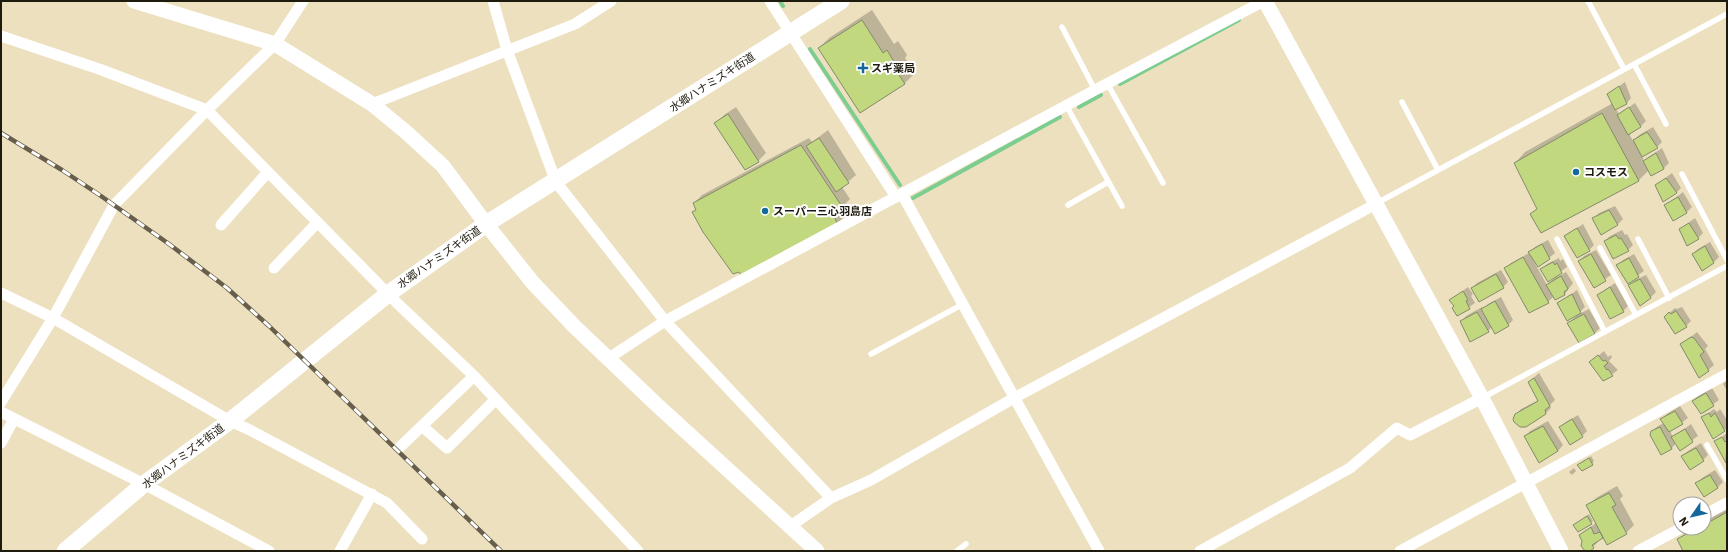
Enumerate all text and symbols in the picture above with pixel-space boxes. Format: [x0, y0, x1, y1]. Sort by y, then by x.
street label: 水郷ハナミズキ街道 [667, 49, 757, 115]
place label: スギ薬局 [871, 61, 915, 75]
marker: スギ薬局 [858, 63, 868, 73]
place label: コスモス [1584, 165, 1628, 179]
marker: コスモス [1571, 167, 1581, 177]
place label: スーパー三心羽島店 [773, 204, 872, 218]
marker: スーパー三心羽島店 [760, 206, 770, 216]
street label: 水郷ハナミズキ街道 [394, 223, 484, 291]
street label: 水郷ハナミズキ街道 [139, 421, 227, 491]
north arrow [1672, 496, 1712, 536]
text: N [1676, 514, 1692, 529]

